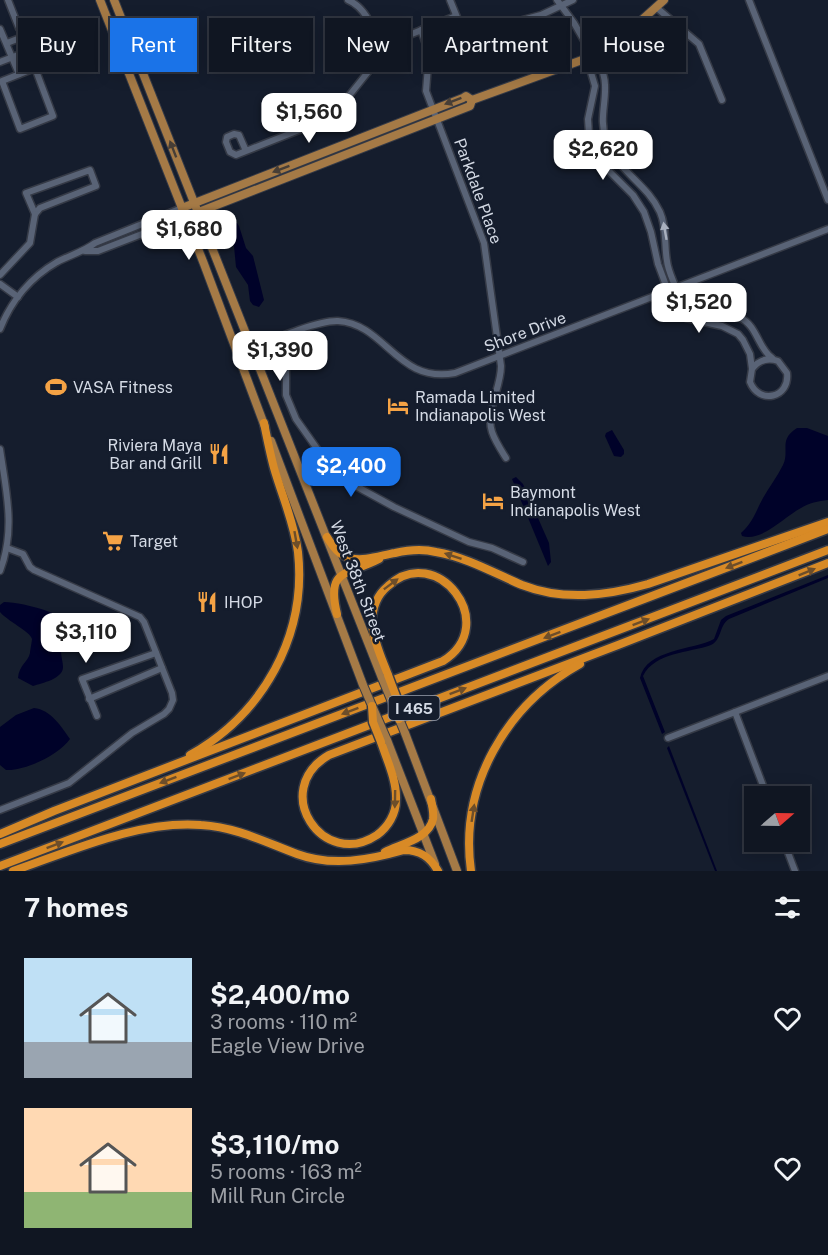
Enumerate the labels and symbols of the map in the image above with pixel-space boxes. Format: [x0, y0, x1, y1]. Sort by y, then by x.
pin: $1,560 [260, 93, 358, 144]
one-way arrow [444, 97, 462, 107]
pin: $2,620 [554, 130, 652, 181]
street label: Parkdale Place [450, 136, 506, 246]
one-way arrow [168, 140, 177, 158]
one-way arrow [272, 165, 290, 174]
pin: $1,680 [140, 210, 238, 261]
one-way arrow [660, 221, 669, 240]
pin: $1,520 [650, 283, 748, 334]
street label: Shore Drive [481, 308, 569, 356]
pin: $1,390 [231, 331, 329, 382]
sports icon: VASA Fitness [44, 375, 68, 399]
place label: VASA Fitness [73, 378, 173, 397]
place label: Ramada Limited Indianapolis West [415, 388, 546, 425]
hotel icon: Ramada Limited Indianapolis West [386, 394, 410, 418]
place label: Riviera Maya Bar and Grill [108, 436, 202, 473]
restaurant icon: Riviera Maya Bar and Grill [207, 442, 231, 466]
pin: $2,400 [302, 447, 400, 498]
place label: Baymont Indianapolis West [510, 483, 641, 520]
hotel icon: Baymont Indianapolis West [481, 489, 505, 513]
street label: West 38th Street [326, 518, 390, 644]
supermarket icon: Target [101, 529, 125, 553]
one-way arrow [291, 531, 300, 550]
place label: Target [130, 532, 178, 551]
one-way arrow [444, 551, 462, 561]
one-way arrow [725, 561, 743, 570]
one-way arrow [798, 567, 816, 577]
one-way arrow [384, 579, 399, 591]
restaurant icon: IHOP [195, 590, 219, 614]
place label: IHOP [224, 593, 263, 612]
pin: $3,110 [37, 613, 135, 664]
one-way arrow [632, 617, 650, 627]
one-way arrow [543, 630, 561, 640]
one-way arrow [450, 686, 468, 696]
road number: I 465 [388, 696, 440, 720]
one-way arrow [341, 707, 359, 716]
one-way arrow [228, 770, 246, 780]
one-way arrow [159, 776, 177, 786]
north arrow [744, 786, 810, 852]
one-way arrow [390, 789, 400, 808]
one-way arrow [468, 803, 477, 822]
one-way arrow [46, 840, 64, 850]

